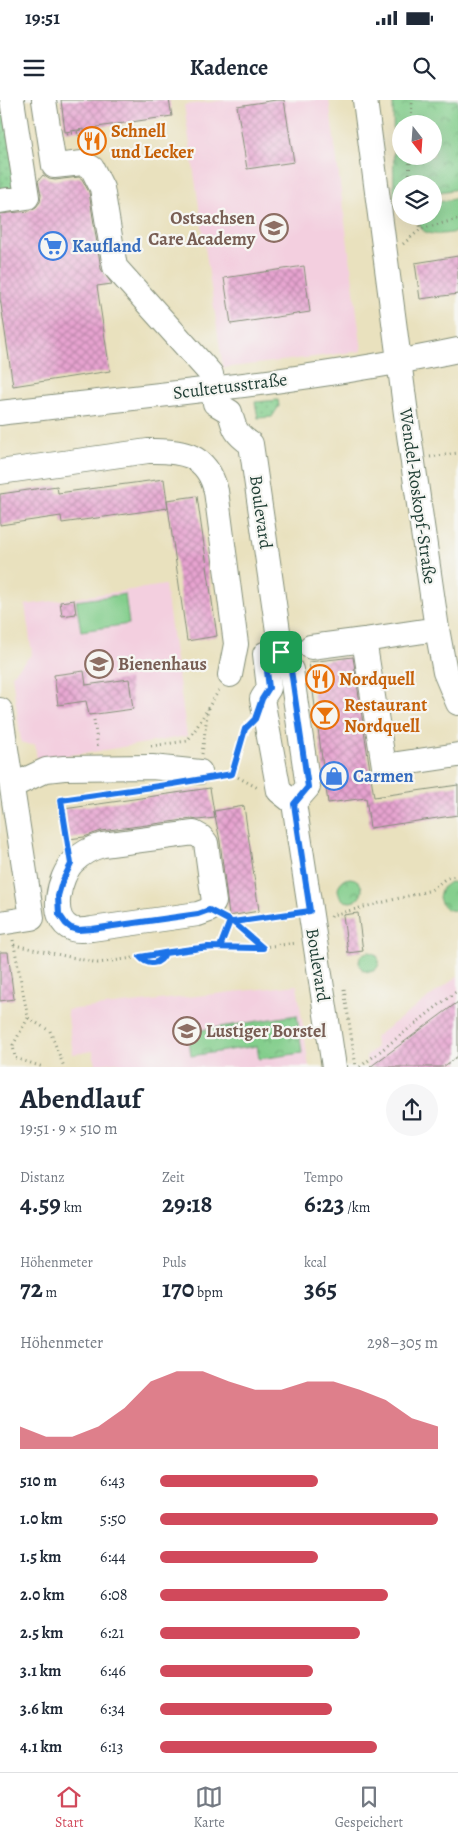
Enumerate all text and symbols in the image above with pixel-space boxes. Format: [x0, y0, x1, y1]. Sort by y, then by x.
text: 19:51 [25, 5, 60, 31]
text: Kadence [190, 53, 268, 83]
icon: menu [20, 54, 48, 82]
icon: search [410, 54, 438, 82]
north arrow [392, 115, 442, 165]
map controls [392, 115, 442, 225]
place label: Schnell und Lecker [111, 119, 195, 164]
restaurant icon: Schnell und Lecker [77, 126, 107, 156]
button: layers [392, 175, 442, 225]
place label: Ostsachsen Care Academy [148, 206, 256, 251]
school or university icon: Ostsachsen Care Academy [259, 213, 289, 243]
supermarket icon: Kaufland [38, 231, 68, 261]
place label: Kaufland [72, 234, 142, 258]
street label: Scultetusstraße [172, 367, 288, 405]
street label: Wendel-Roskopf-Straße [394, 405, 442, 586]
street label: Boulevard [244, 474, 278, 551]
pin [260, 631, 302, 673]
icon: arrive [267, 638, 295, 666]
school or university icon: Bienenhaus [84, 649, 114, 679]
place label: Bienenhaus [118, 652, 207, 676]
restaurant icon: Nordquell [305, 664, 335, 694]
place label: Nordquell [339, 667, 415, 691]
place label: Restaurant Nordquell [344, 693, 427, 738]
bar icon: Restaurant Nordquell [310, 700, 340, 730]
shop icon: Carmen [319, 761, 349, 791]
place label: Carmen [353, 764, 414, 788]
street label: Boulevard [300, 926, 336, 1004]
school or university icon: Lustiger Borstel [172, 1016, 202, 1046]
place label: Lustiger Borstel [206, 1019, 326, 1043]
text: Abendlauf [20, 1080, 141, 1118]
button: share [386, 1084, 438, 1136]
text: 19:51 · 9 × 510 m [20, 1118, 118, 1140]
text: Distanz [20, 1168, 65, 1187]
text: Zeit [162, 1168, 185, 1187]
text: Tempo [304, 1168, 343, 1187]
text: 4.59 [20, 1187, 61, 1221]
text: 29:18 [162, 1187, 213, 1221]
text: 6:23 [304, 1187, 344, 1221]
text: km [61, 1198, 82, 1217]
text: /km [344, 1198, 370, 1217]
text: Höhenmeter [20, 1253, 93, 1272]
text: Puls [162, 1253, 186, 1272]
text: kcal [304, 1253, 326, 1272]
text: 72 [20, 1272, 43, 1306]
text: 170 [162, 1272, 194, 1306]
text: 365 [304, 1272, 337, 1306]
text: m [43, 1283, 57, 1302]
text: bpm [194, 1283, 223, 1302]
text: Höhenmeter [20, 1332, 103, 1354]
text: 298–305 m [367, 1332, 438, 1354]
text: 510 m [20, 1470, 57, 1492]
text: 6:43 [100, 1470, 125, 1492]
text: 1.0 km [20, 1508, 63, 1530]
text: 5:50 [100, 1508, 126, 1530]
text: 1.5 km [20, 1546, 61, 1568]
text: 6:44 [100, 1546, 126, 1568]
text: 2.0 km [20, 1584, 65, 1606]
text: 6:08 [100, 1584, 128, 1606]
text: 2.5 km [20, 1622, 63, 1644]
text: 6:21 [100, 1622, 124, 1644]
text: 3.1 km [20, 1660, 61, 1682]
text: 6:46 [100, 1660, 126, 1682]
text: 3.6 km [20, 1698, 63, 1720]
text: 6:34 [100, 1698, 125, 1720]
text: 4.1 km [20, 1736, 62, 1758]
text: 6:13 [100, 1736, 123, 1758]
tab: Start [55, 1783, 84, 1832]
tab: Karte [193, 1783, 225, 1832]
tab: Gespeichert [335, 1783, 403, 1832]

